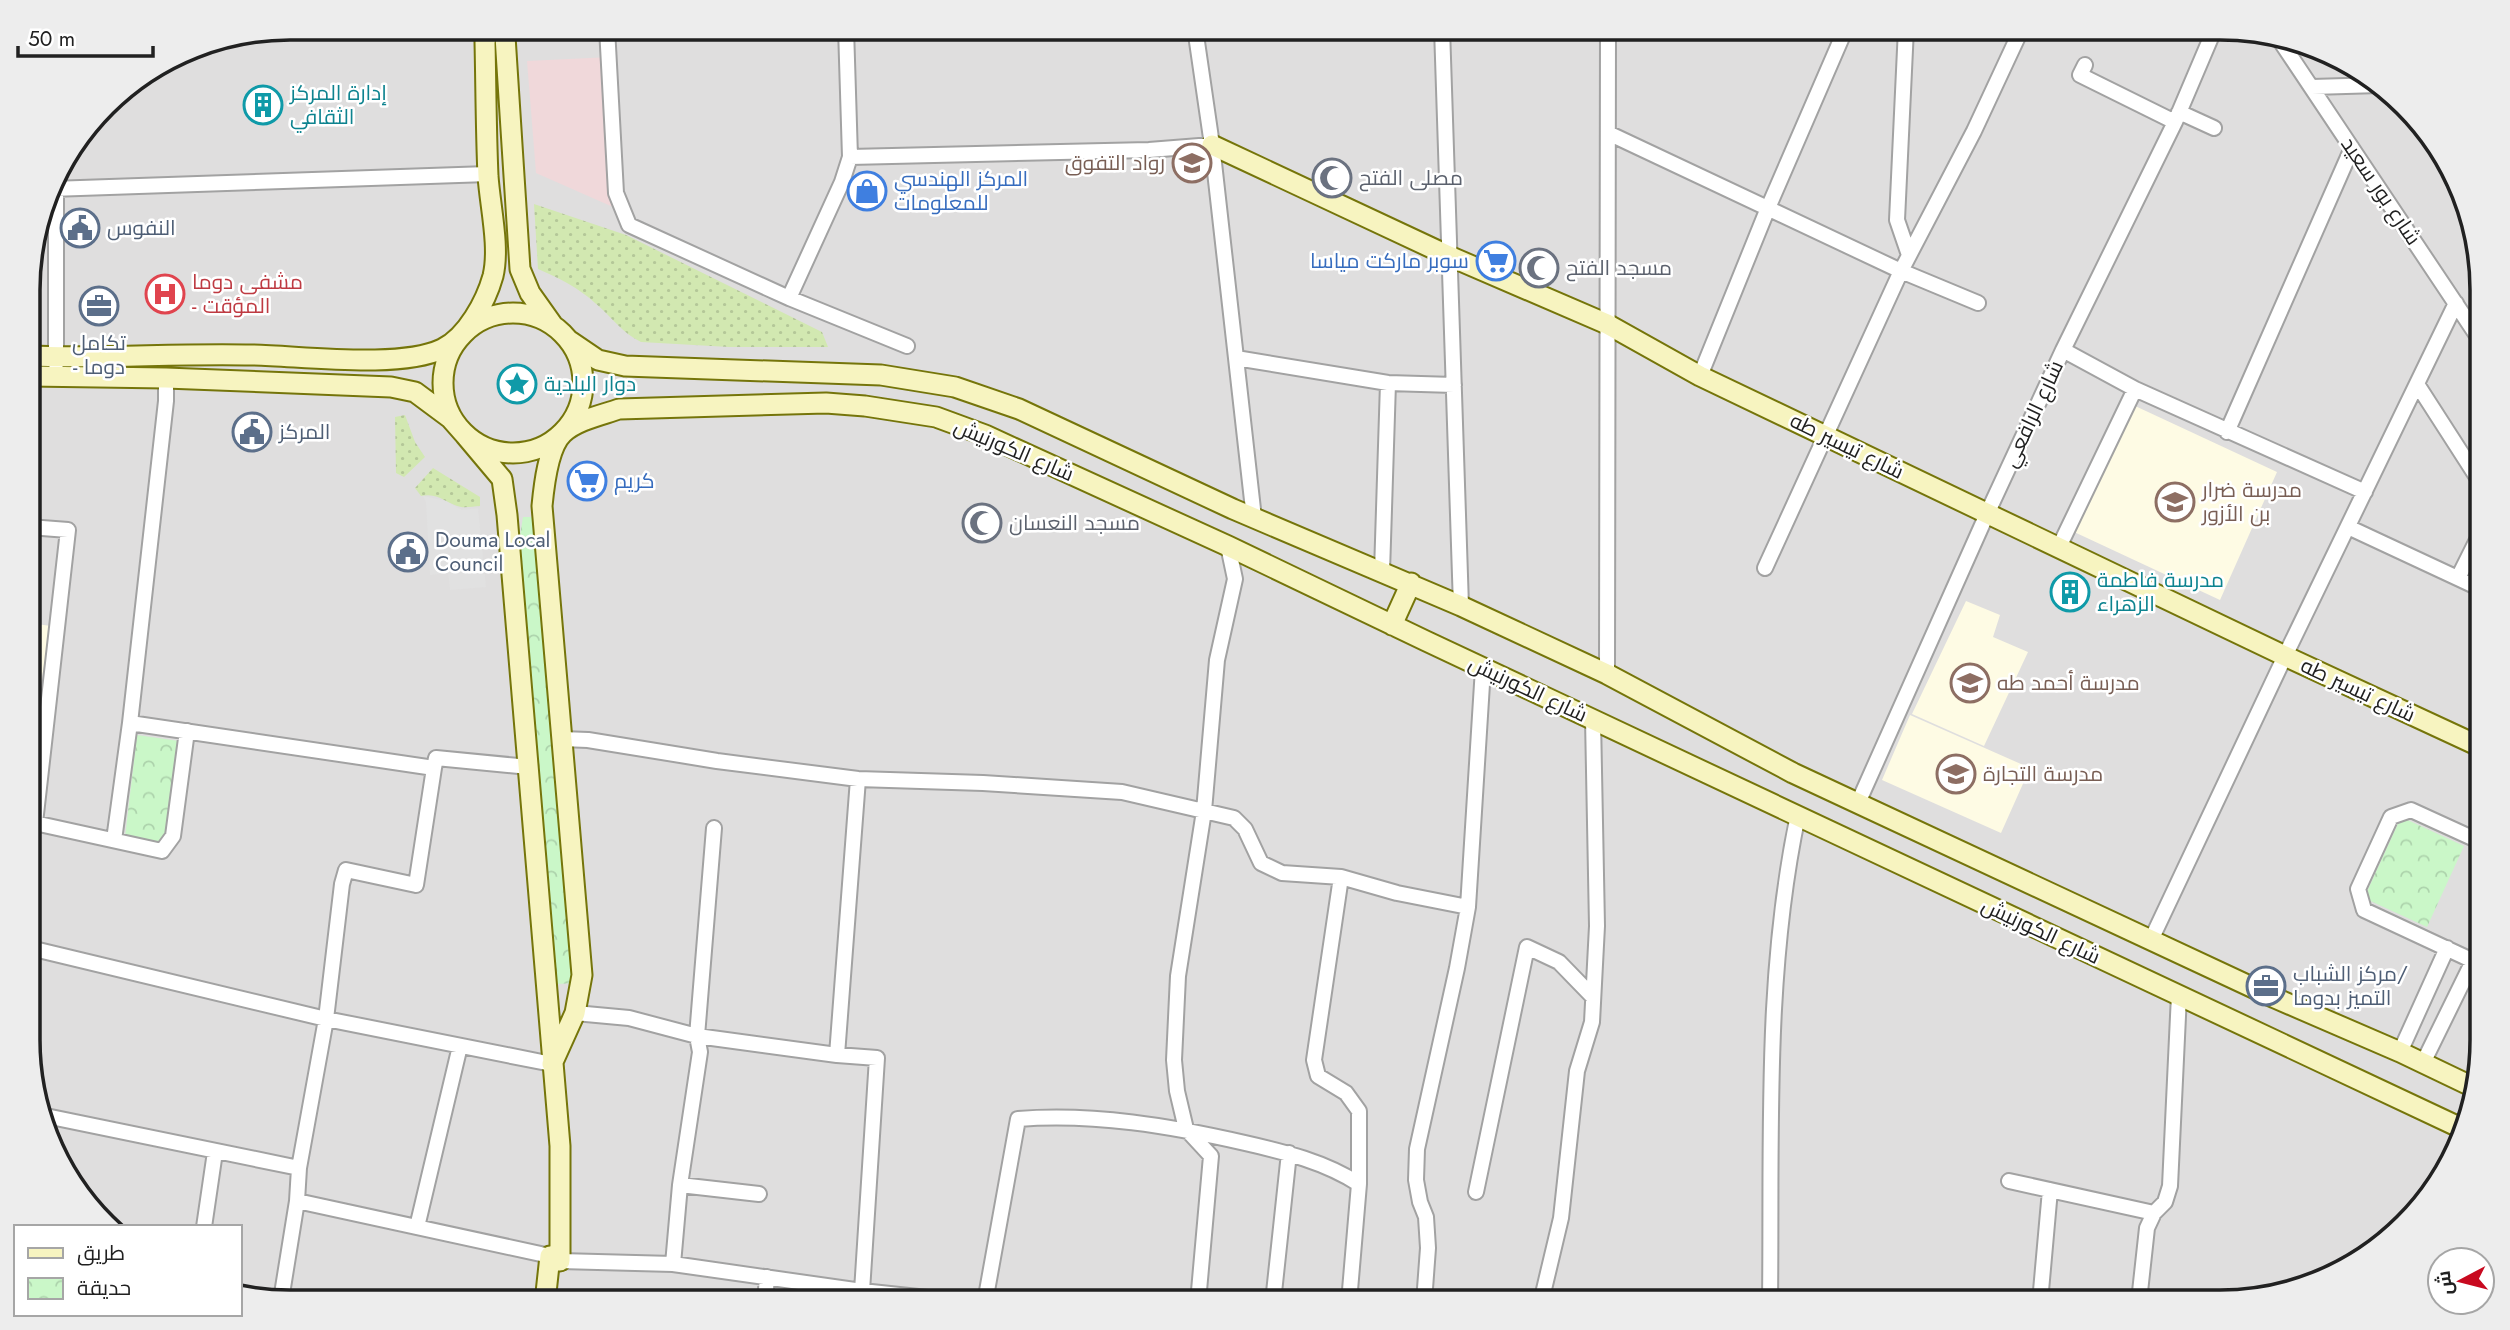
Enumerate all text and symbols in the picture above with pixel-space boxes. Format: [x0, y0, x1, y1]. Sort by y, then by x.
scale bar [18, 14, 152, 58]
text: 50 m [28, 24, 75, 54]
place label: إدارة المركز الثقافي [289, 78, 387, 133]
building icon: إدارة المركز الثقافي [242, 84, 284, 126]
street label: شارع بور سعيد [2334, 131, 2428, 251]
school or university icon: رواد التفوق [1171, 142, 1213, 184]
place label: رواد التفوق [1065, 148, 1165, 178]
mosque icon: مصلى الفتح [1311, 157, 1353, 199]
place label: مصلى الفتح [1359, 163, 1463, 193]
place label: المركز الهندسي للمعلومات [894, 164, 1028, 218]
shop icon: المركز الهندسي للمعلومات [846, 170, 888, 212]
public building icon: النفوس [59, 207, 101, 249]
place label: النفوس [107, 213, 176, 243]
supermarket icon: سوبر ماركت مياسا [1475, 240, 1517, 282]
place label: سوبر ماركت مياسا [1310, 246, 1469, 276]
mosque icon: مسجد الفتح [1518, 247, 1560, 289]
place label: مسجد الفتح [1566, 253, 1672, 283]
place label: مشفى دوما - المؤقت [192, 267, 303, 321]
hospital icon: مشفى دوما - المؤقت [144, 273, 186, 315]
office icon: تكامل - دوما [78, 285, 120, 327]
place label: تكامل - دوما [72, 328, 126, 382]
street label: شارع الرافعي [1995, 356, 2072, 473]
place icon: دوار البلدية [496, 363, 538, 405]
place label: دوار البلدية [544, 369, 636, 399]
street label: شارع تيسير طه [1785, 405, 1909, 487]
public building icon: المركز [231, 411, 273, 453]
street label: شارع الكورنيش [949, 411, 1079, 489]
place label: المركز [278, 417, 330, 447]
supermarket icon: كريم [566, 460, 608, 502]
place label: كريم [614, 466, 655, 496]
place label: مدرسة ضرار بن الأزور [2201, 475, 2302, 529]
school or university icon: مدرسة ضرار بن الأزور [2154, 481, 2196, 523]
mosque icon: مسجد النعسان [961, 502, 1003, 544]
place label: مسجد النعسان [1009, 508, 1140, 538]
place label: Douma Local Council [435, 525, 550, 579]
public building icon: Douma Local Council [387, 531, 429, 573]
place label: مدرسة فاطمة الزهراء [2097, 565, 2224, 619]
building icon: مدرسة فاطمة الزهراء [2049, 571, 2091, 613]
street label: شارع الكورنيش [1464, 648, 1592, 730]
street label: شارع تيسير طه [2296, 650, 2420, 730]
school or university icon: مدرسة أحمد طه [1949, 662, 1991, 704]
place label: مدرسة أحمد طه [1997, 668, 2140, 698]
school or university icon: مدرسة التجارة [1935, 753, 1977, 795]
place label: مدرسة التجارة [1983, 759, 2103, 789]
street label: شارع الكورنيش [1977, 890, 2105, 972]
place label: مركز الشباب/ التميز بدوما [2293, 959, 2408, 1013]
office icon: مركز الشباب/ التميز بدوما [2245, 965, 2287, 1007]
legend [14, 1225, 242, 1316]
text: طريق [77, 1238, 125, 1268]
north arrow [2426, 1246, 2496, 1316]
text: ش [2430, 1269, 2460, 1297]
text: حديقة [77, 1273, 131, 1303]

